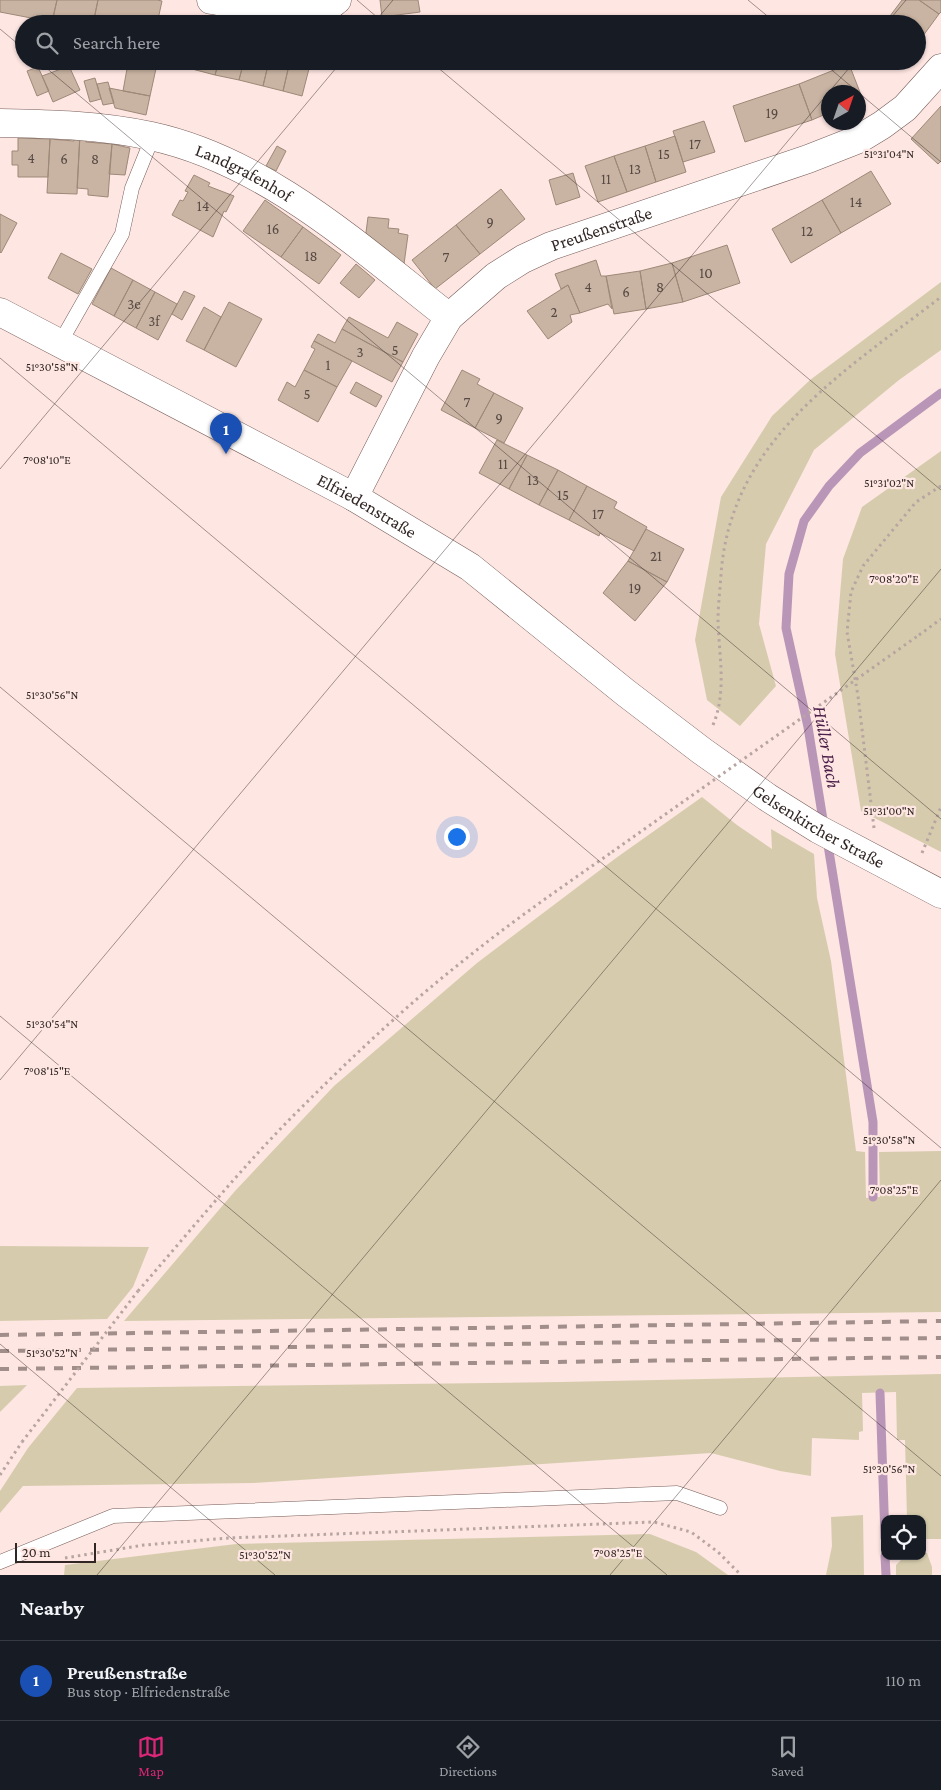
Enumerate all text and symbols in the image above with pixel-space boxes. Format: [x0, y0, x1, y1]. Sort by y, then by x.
search box [15, 15, 926, 70]
icon: search [33, 29, 61, 57]
text: Search here [73, 32, 160, 53]
north arrow [821, 85, 866, 130]
house number: 19 [766, 105, 778, 121]
house number: 17 [689, 136, 701, 152]
street label: Landgrafenhof [193, 140, 297, 207]
house number: 15 [658, 146, 670, 162]
text: 51°31'04"N [864, 147, 914, 161]
house number: 4 [27, 150, 35, 166]
house number: 6 [60, 151, 68, 167]
house number: 8 [91, 151, 99, 167]
house number: 13 [629, 161, 641, 177]
house number: 11 [601, 171, 611, 187]
house number: 14 [850, 194, 862, 210]
house number: 14 [197, 198, 209, 214]
street label: Preußenstraße [548, 203, 655, 255]
house number: 9 [486, 214, 494, 230]
house number: 16 [267, 221, 279, 237]
house number: 12 [801, 223, 813, 239]
house number: 18 [304, 248, 318, 264]
house number: 7 [443, 249, 450, 265]
house number: 10 [699, 265, 713, 281]
house number: 4 [584, 279, 592, 295]
house number: 8 [656, 279, 664, 295]
house number: 6 [622, 284, 630, 300]
house number: 3e [127, 296, 141, 312]
house number: 2 [550, 304, 558, 320]
house number: 3f [148, 313, 161, 329]
house number: 5 [391, 342, 399, 358]
house number: 3 [356, 344, 364, 360]
house number: 1 [326, 357, 331, 373]
text: 51°30'58"N [26, 360, 79, 374]
house number: 5 [303, 386, 311, 402]
house number: 7 [464, 394, 471, 410]
house number: 9 [495, 410, 503, 426]
pin: 1 [210, 413, 242, 454]
text: 7°08'10"E [23, 453, 71, 467]
house number: 11 [498, 456, 508, 472]
street label: Elfriedenstraße [314, 470, 420, 542]
house number: 13 [527, 472, 539, 488]
text: 51°31'02"N [864, 476, 914, 490]
house number: 15 [557, 487, 569, 503]
house number: 17 [592, 506, 604, 522]
house number: 21 [650, 548, 662, 564]
text: 7°08'20"E [869, 572, 919, 586]
house number: 19 [629, 580, 641, 596]
text: 51°30'56"N [26, 688, 78, 702]
water label: Hüller Bach [809, 704, 845, 790]
street label: Gelsenkircher Straße [749, 780, 888, 872]
text: 51°31'00"N [863, 804, 915, 818]
your location [444, 824, 470, 850]
text: 51°30'54"N [26, 1017, 78, 1031]
text: 7°08'15"E [24, 1064, 71, 1078]
text: 51°30'58"N [863, 1133, 916, 1147]
text: 7°08'25"E [870, 1183, 919, 1197]
text: 51°30'52"N [26, 1346, 78, 1360]
text: 51°30'56"N [863, 1462, 915, 1476]
map controls [881, 1515, 926, 1560]
button: locate [881, 1515, 926, 1560]
scale bar [15, 1540, 96, 1563]
text: 20 m [22, 1544, 50, 1560]
text: 7°08'25"E [594, 1546, 643, 1560]
text: 51°30'52"N [239, 1548, 291, 1562]
text: Nearby [20, 1596, 84, 1620]
text: Preußenstraße [67, 1662, 187, 1683]
text: 1 [33, 1672, 39, 1689]
text: 110 m [885, 1672, 921, 1689]
text: Bus stop · Elfriedenstraße [67, 1683, 230, 1700]
tab: Map [137, 1733, 165, 1779]
tab: Directions [439, 1733, 497, 1779]
tab: Saved [771, 1733, 804, 1779]

